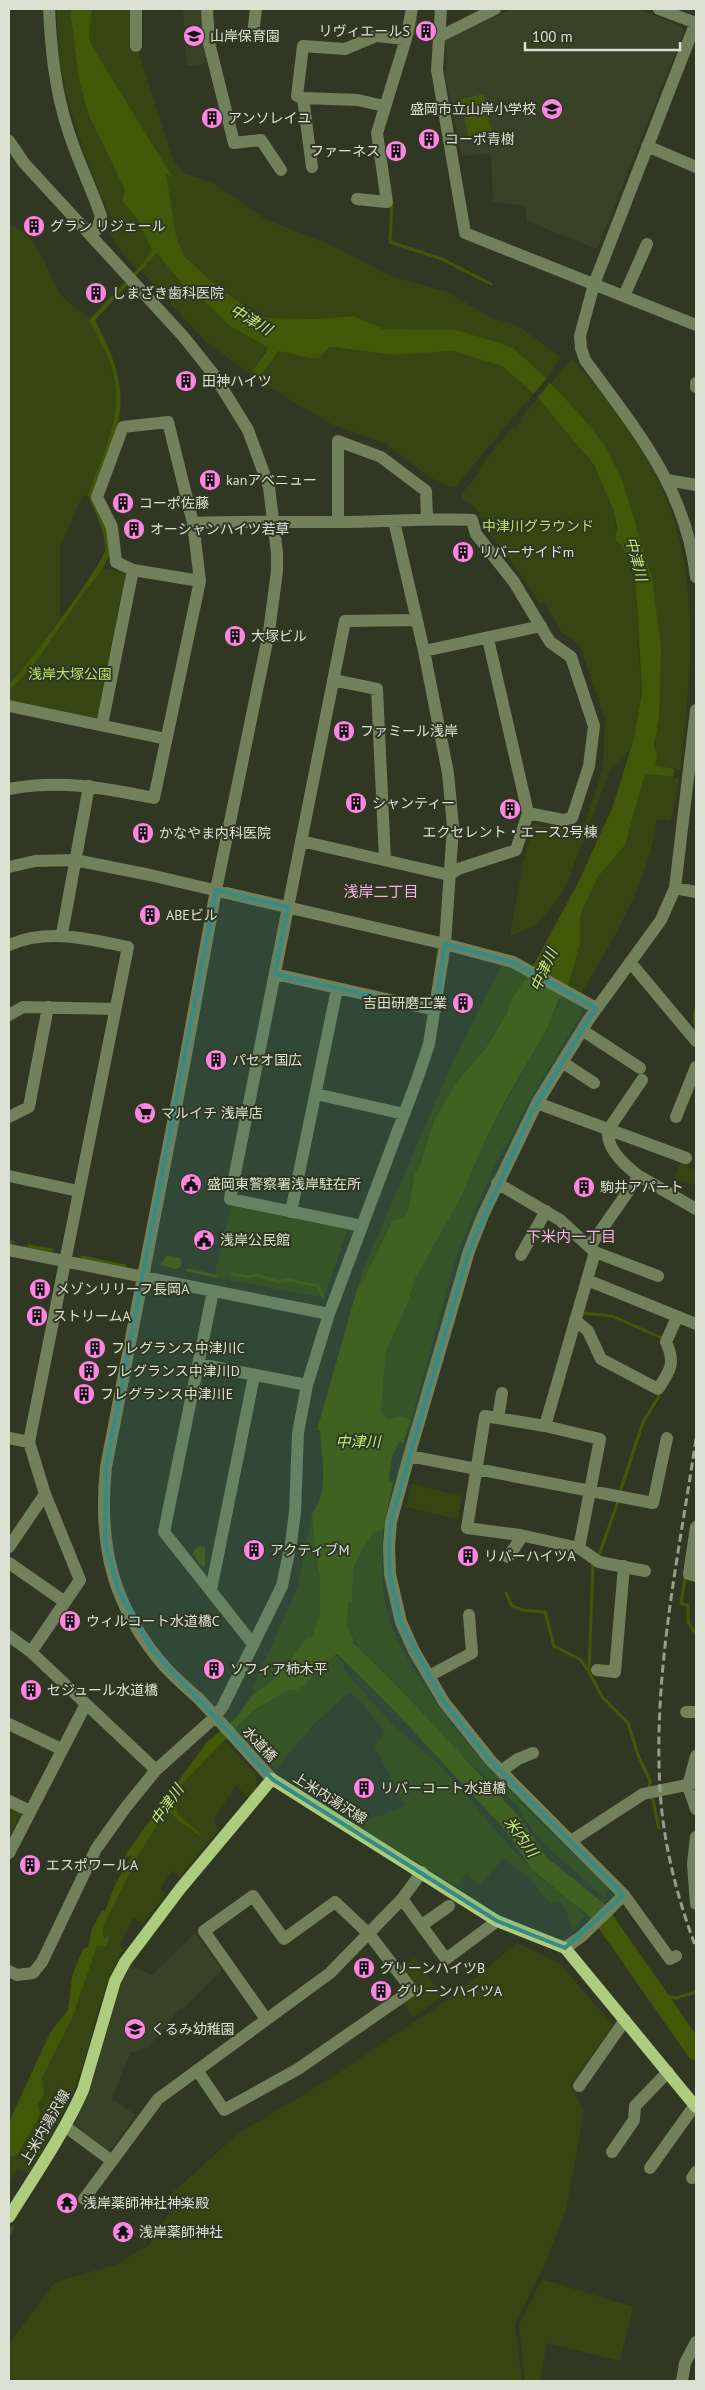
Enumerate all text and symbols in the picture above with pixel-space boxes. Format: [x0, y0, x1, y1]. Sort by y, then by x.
building icon: リヴィエールS [414, 19, 438, 43]
scale bar [525, 20, 680, 52]
place label: リヴィエールS [319, 22, 410, 40]
school or university icon: 山岸保育園 [182, 24, 206, 48]
place label: 山岸保育園 [210, 27, 280, 45]
text: 100 m [532, 27, 573, 46]
school or university icon: 盛岡市立山岸小学校 [540, 97, 564, 121]
place label: 盛岡市立山岸小学校 [410, 100, 536, 118]
building icon: アンソレイユ [200, 106, 224, 130]
place label: アンソレイユ [228, 109, 311, 127]
building icon: コーポ青樹 [417, 127, 441, 151]
place label: コーポ青樹 [445, 130, 515, 148]
building icon: ファーネス [384, 139, 408, 163]
place label: ファーネス [310, 142, 380, 160]
building icon: グラン リジェール [22, 214, 46, 238]
place label: グラン リジェール [50, 217, 166, 235]
building icon: しまざき歯科医院 [84, 281, 108, 305]
place label: しまざき歯科医院 [112, 284, 224, 302]
water label: 中津川 [227, 300, 277, 340]
building icon: 田神ハイツ [174, 369, 198, 393]
place label: 田神ハイツ [202, 372, 272, 390]
building icon: kanアベニュー [198, 468, 222, 492]
place label: kanアベニュー [226, 471, 317, 489]
building icon: コーポ佐藤 [111, 491, 135, 515]
place label: コーポ佐藤 [139, 494, 209, 512]
building icon: オーシャンハイツ若草 [122, 517, 146, 541]
park label: 中津川グラウンド [482, 517, 594, 535]
place label: オーシャンハイツ若草 [150, 520, 289, 538]
water label: 中津川 [621, 535, 652, 585]
building icon: リバーサイドm [451, 540, 475, 564]
place label: リバーサイドm [479, 543, 574, 561]
building icon: 大塚ビル [223, 624, 247, 648]
place label: 大塚ビル [251, 627, 307, 645]
park label: 浅岸大塚公園 [28, 665, 112, 683]
building icon: ファミール浅岸 [332, 719, 356, 743]
place label: ファミール浅岸 [360, 722, 458, 740]
building icon: シャンティー [344, 791, 368, 815]
place label: シャンティー [372, 794, 455, 812]
building icon: エクセレント・エース2号棟 [498, 797, 522, 821]
building icon: かなやま内科医院 [131, 821, 155, 845]
place label: エクセレント・エース2号棟 [423, 823, 597, 841]
place label: かなやま内科医院 [159, 824, 271, 842]
district label: 浅岸二丁目 [343, 882, 419, 901]
building icon: ABEビル [138, 903, 162, 927]
place label: ABEビル [166, 906, 218, 924]
water label: 中津川 [526, 944, 562, 994]
building icon: 吉田研磨工業 [451, 991, 475, 1015]
place label: 吉田研磨工業 [363, 994, 447, 1012]
building icon: パセオ国広 [204, 1048, 228, 1072]
place label: パセオ国広 [232, 1051, 302, 1069]
supermarket icon: マルイチ 浅岸店 [133, 1101, 157, 1125]
place label: マルイチ 浅岸店 [161, 1104, 263, 1122]
public building icon: 盛岡東警察署浅岸駐在所 [179, 1172, 203, 1196]
place label: 盛岡東警察署浅岸駐在所 [207, 1175, 361, 1193]
building icon: 駒井アパート [572, 1175, 596, 1199]
place label: 駒井アパート [600, 1178, 684, 1196]
district label: 下米内一丁目 [526, 1227, 616, 1246]
public building icon: 浅岸公民館 [192, 1228, 216, 1252]
place label: 浅岸公民館 [220, 1231, 290, 1249]
building icon: メゾンリリーフ長岡A [28, 1277, 52, 1301]
place label: メゾンリリーフ長岡A [56, 1280, 190, 1298]
building icon: ストリームA [25, 1304, 49, 1328]
place label: ストリームA [53, 1307, 132, 1325]
building icon: フレグランス中津川C [83, 1336, 107, 1360]
place label: フレグランス中津川C [111, 1339, 245, 1357]
building icon: フレグランス中津川D [77, 1359, 101, 1383]
place label: フレグランス中津川D [105, 1362, 240, 1380]
building icon: フレグランス中津川E [72, 1382, 96, 1406]
place label: フレグランス中津川E [100, 1385, 233, 1403]
water label: 中津川 [335, 1432, 382, 1451]
building icon: アクティブM [242, 1538, 266, 1562]
place label: アクティブM [270, 1541, 350, 1559]
building icon: リバーハイツA [456, 1544, 480, 1568]
place label: リバーハイツA [484, 1547, 576, 1565]
building icon: ウィルコート水道橋C [58, 1609, 82, 1633]
place label: ウィルコート水道橋C [86, 1612, 220, 1630]
building icon: ソフィア柿木平 [202, 1657, 226, 1681]
place label: ソフィア柿木平 [230, 1660, 328, 1678]
building icon: セジュール水道橋 [19, 1678, 43, 1702]
place label: セジュール水道橋 [47, 1681, 158, 1699]
street label: 水道橋 [239, 1723, 281, 1765]
street label: 上米内湯沢線 [290, 1768, 370, 1828]
building icon: リバーコート水道橋 [352, 1776, 376, 1800]
water label: 中津川 [146, 1779, 188, 1829]
place label: リバーコート水道橋 [380, 1779, 506, 1797]
water label: 米内川 [500, 1813, 543, 1862]
building icon: エスポワールA [18, 1853, 42, 1877]
place label: エスポワールA [46, 1856, 139, 1874]
building icon: グリーンハイツB [352, 1956, 376, 1980]
place label: グリーンハイツB [380, 1959, 485, 1977]
building icon: グリーンハイツA [369, 1979, 393, 2003]
place label: グリーンハイツA [397, 1982, 503, 2000]
school or university icon: くるみ幼稚園 [123, 2017, 147, 2041]
place label: くるみ幼稚園 [151, 2020, 235, 2038]
street label: 上米内湯沢線 [16, 2086, 74, 2168]
temple icon: 浅岸薬師神社神楽殿 [55, 2191, 79, 2215]
place label: 浅岸薬師神社神楽殿 [83, 2194, 209, 2212]
temple icon: 浅岸薬師神社 [111, 2220, 135, 2244]
place label: 浅岸薬師神社 [139, 2223, 223, 2241]

